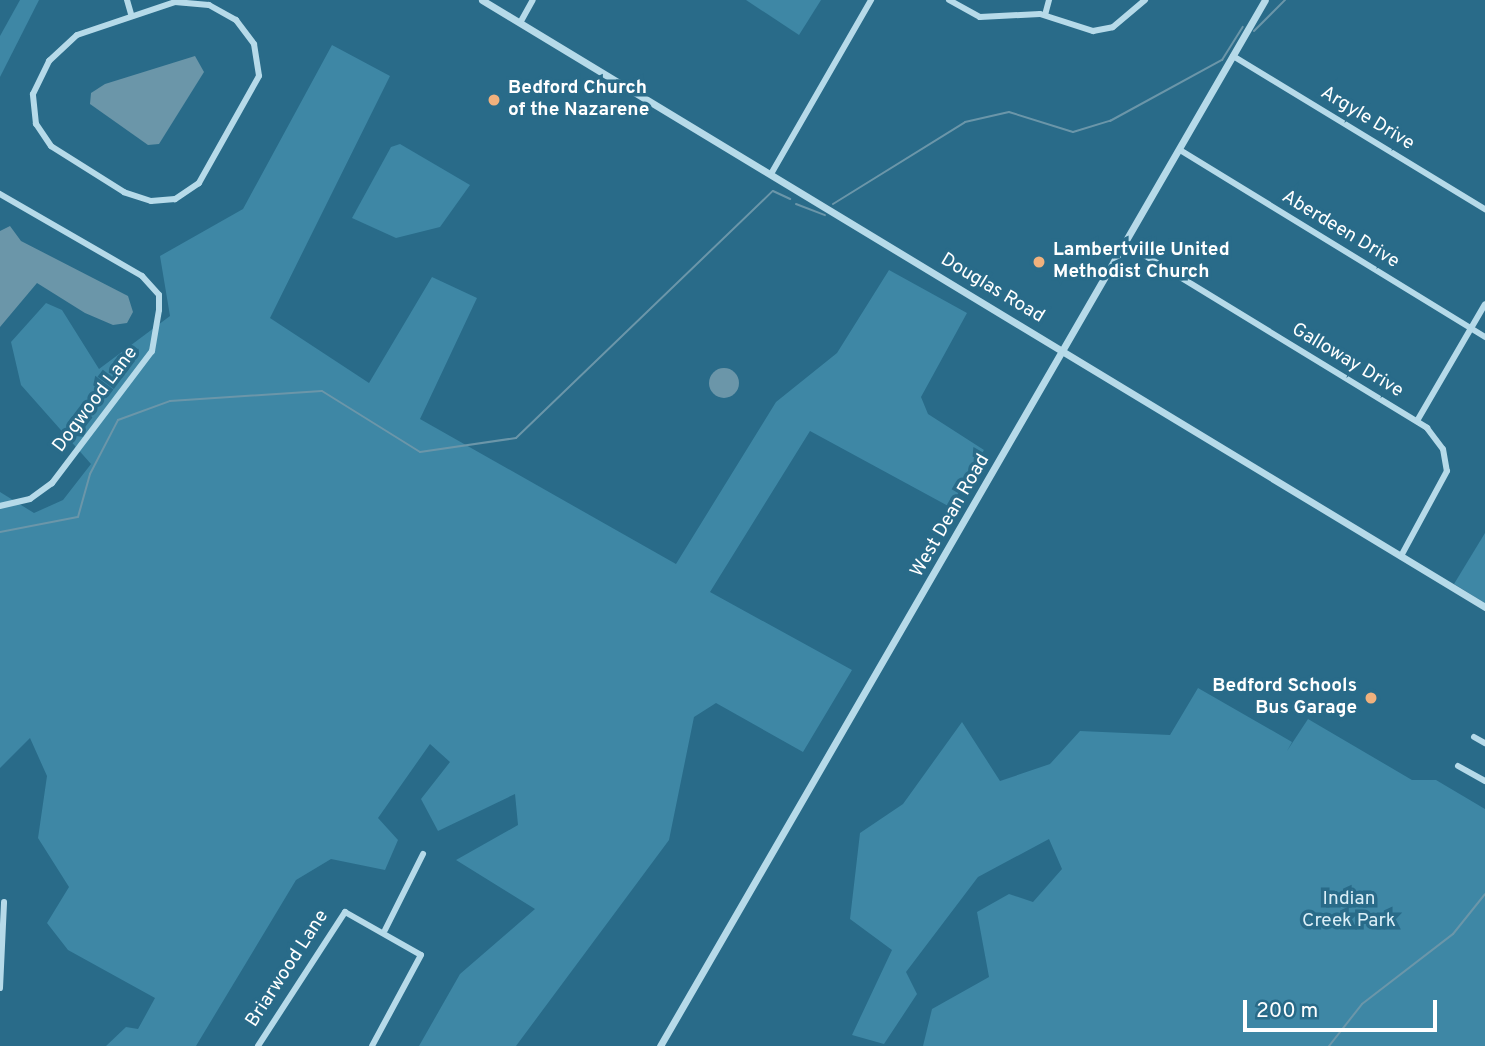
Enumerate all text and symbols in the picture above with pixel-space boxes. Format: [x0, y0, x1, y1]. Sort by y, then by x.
place label: Bedford Church of the Nazarene [508, 78, 649, 122]
street label: Argyle Drive [1316, 82, 1418, 156]
marker: Bedford Church of the Nazarene [486, 92, 502, 108]
street label: Aberdeen Drive [1277, 186, 1403, 274]
place label: Lambertville United Methodist Church [1053, 240, 1230, 284]
street label: Douglas Road [936, 249, 1048, 329]
marker: Lambertville United Methodist Church [1031, 254, 1047, 270]
street label: Galloway Drive [1287, 319, 1407, 403]
street label: Dogwood Lane [49, 343, 143, 457]
street label: West Dean Road [907, 450, 995, 582]
place label: Bedford Schools Bus Garage [1212, 676, 1357, 720]
marker: Bedford Schools Bus Garage [1363, 690, 1379, 706]
park label: Indian Creek Park [1302, 889, 1396, 933]
street label: Briarwood Lane [242, 906, 334, 1032]
scale bar [1247, 986, 1441, 1030]
text: 200 m [1256, 998, 1318, 1025]

